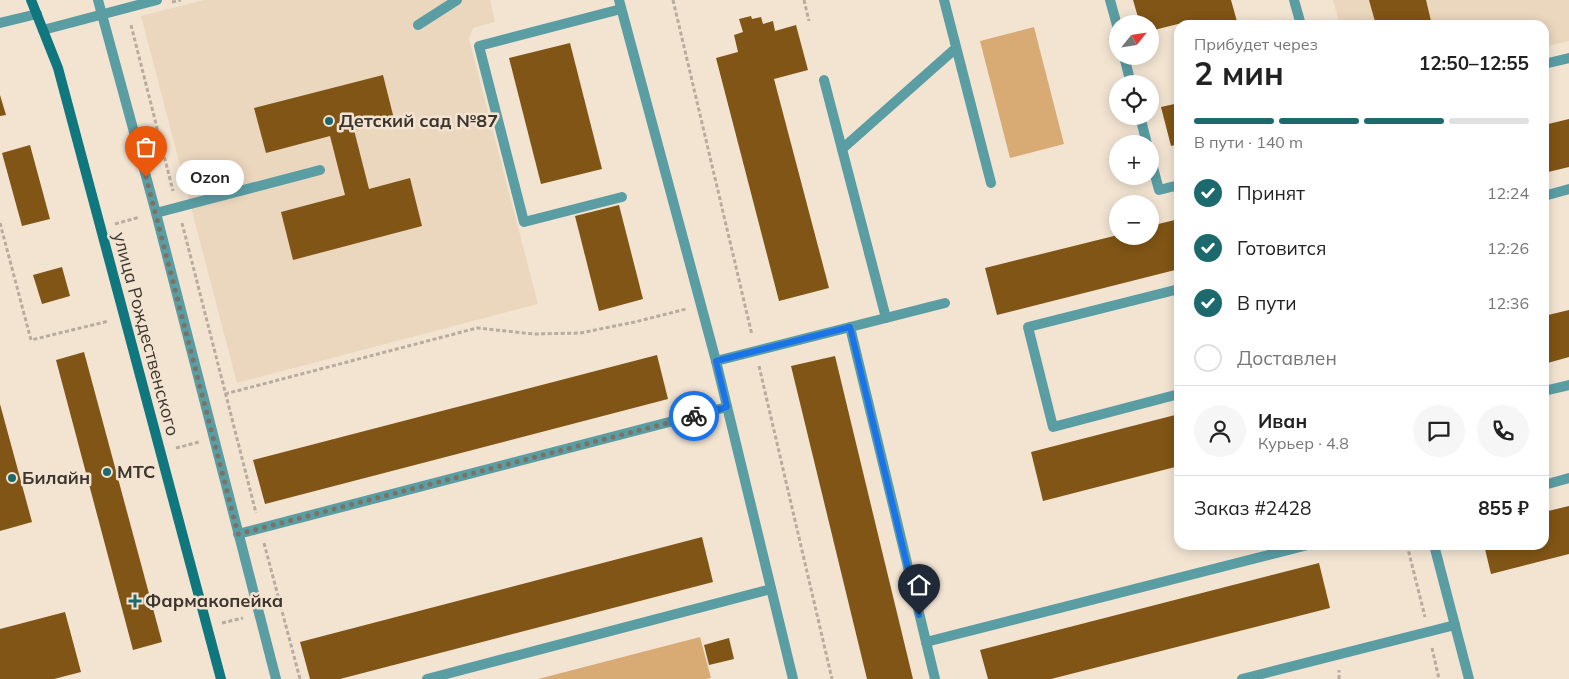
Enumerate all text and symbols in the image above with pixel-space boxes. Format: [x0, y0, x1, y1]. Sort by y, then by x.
north arrow [1109, 15, 1159, 65]
map controls [1109, 15, 1159, 245]
text: Прибудет через [1194, 34, 1318, 54]
text: 12:50–12:55 [1419, 51, 1529, 75]
text: 2 мин [1194, 53, 1284, 93]
button: locate [1109, 75, 1159, 125]
place label: Детский сад №87 [339, 109, 498, 132]
marker: Детский сад №87 [323, 115, 335, 127]
pin [125, 126, 167, 177]
text: В пути · 140 m [1194, 132, 1303, 152]
icon: bag [132, 133, 160, 161]
button: + [1109, 135, 1159, 185]
callout: Ozon [176, 160, 244, 194]
text: Ozon [190, 167, 230, 187]
icon: check [1194, 179, 1222, 207]
text: Принят [1237, 181, 1305, 205]
text: 12:24 [1487, 183, 1529, 203]
button: − [1109, 195, 1159, 245]
street label: улица Рождественского [108, 229, 185, 438]
icon: check [1194, 234, 1222, 262]
text: Готовится [1237, 236, 1327, 260]
text: 12:26 [1487, 238, 1529, 258]
icon: check [1194, 289, 1222, 317]
text: В пути [1237, 291, 1296, 315]
text: 12:36 [1487, 293, 1529, 313]
text: Доставлен [1237, 346, 1337, 370]
courier [669, 391, 719, 441]
icon: bike [680, 402, 708, 430]
button: person [1194, 405, 1246, 457]
button: chat [1413, 405, 1465, 457]
button: phone [1477, 405, 1529, 457]
text: Иван [1258, 409, 1307, 433]
text: Курьер · 4.8 [1258, 433, 1349, 453]
place label: МТС [117, 460, 155, 483]
place label: Билайн [22, 466, 90, 489]
marker: МТС [101, 466, 113, 478]
marker: Билайн [6, 472, 18, 484]
text: Заказ #2428 [1194, 496, 1311, 520]
text: 855 ₽ [1478, 496, 1529, 520]
pin [898, 564, 940, 615]
icon: home [905, 571, 933, 599]
place label: Фармакопейка [145, 589, 283, 612]
marker: Фармакопейка [129, 595, 141, 607]

